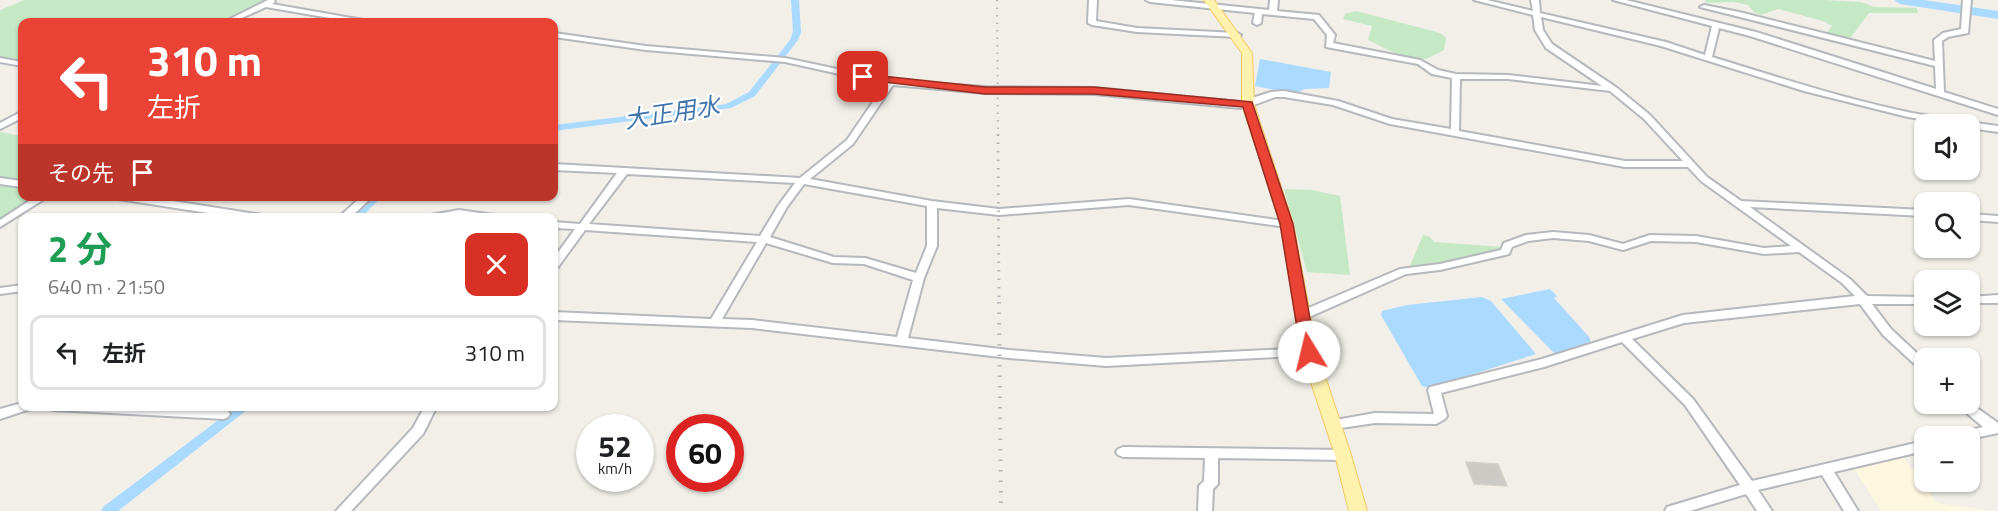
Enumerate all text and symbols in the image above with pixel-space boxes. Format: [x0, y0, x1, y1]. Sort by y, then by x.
text: 310 m [147, 28, 262, 92]
icon: left [48, 42, 126, 120]
pin [837, 51, 888, 102]
icon: arrive [846, 60, 879, 93]
text: 左折 [147, 86, 201, 127]
water label: 大正用水 [622, 86, 725, 137]
map controls [1914, 114, 1980, 492]
button: sound [1914, 114, 1980, 180]
text: その先 [48, 156, 114, 190]
icon: arrive [126, 156, 159, 189]
button: search [1914, 192, 1980, 258]
text: 2 分 [48, 221, 112, 276]
button: close [465, 233, 528, 296]
button: layers [1914, 270, 1980, 336]
text: 640 m · 21:50 [48, 271, 165, 302]
position arrow [1277, 320, 1341, 384]
icon: left [51, 336, 84, 369]
text: 左折 [102, 336, 146, 370]
text: 310 m [465, 336, 525, 370]
button: + [1914, 348, 1980, 414]
speed limit sign: 60 [666, 414, 744, 492]
text: 52 [598, 423, 632, 469]
button: − [1914, 426, 1980, 492]
text: km/h [598, 457, 632, 480]

